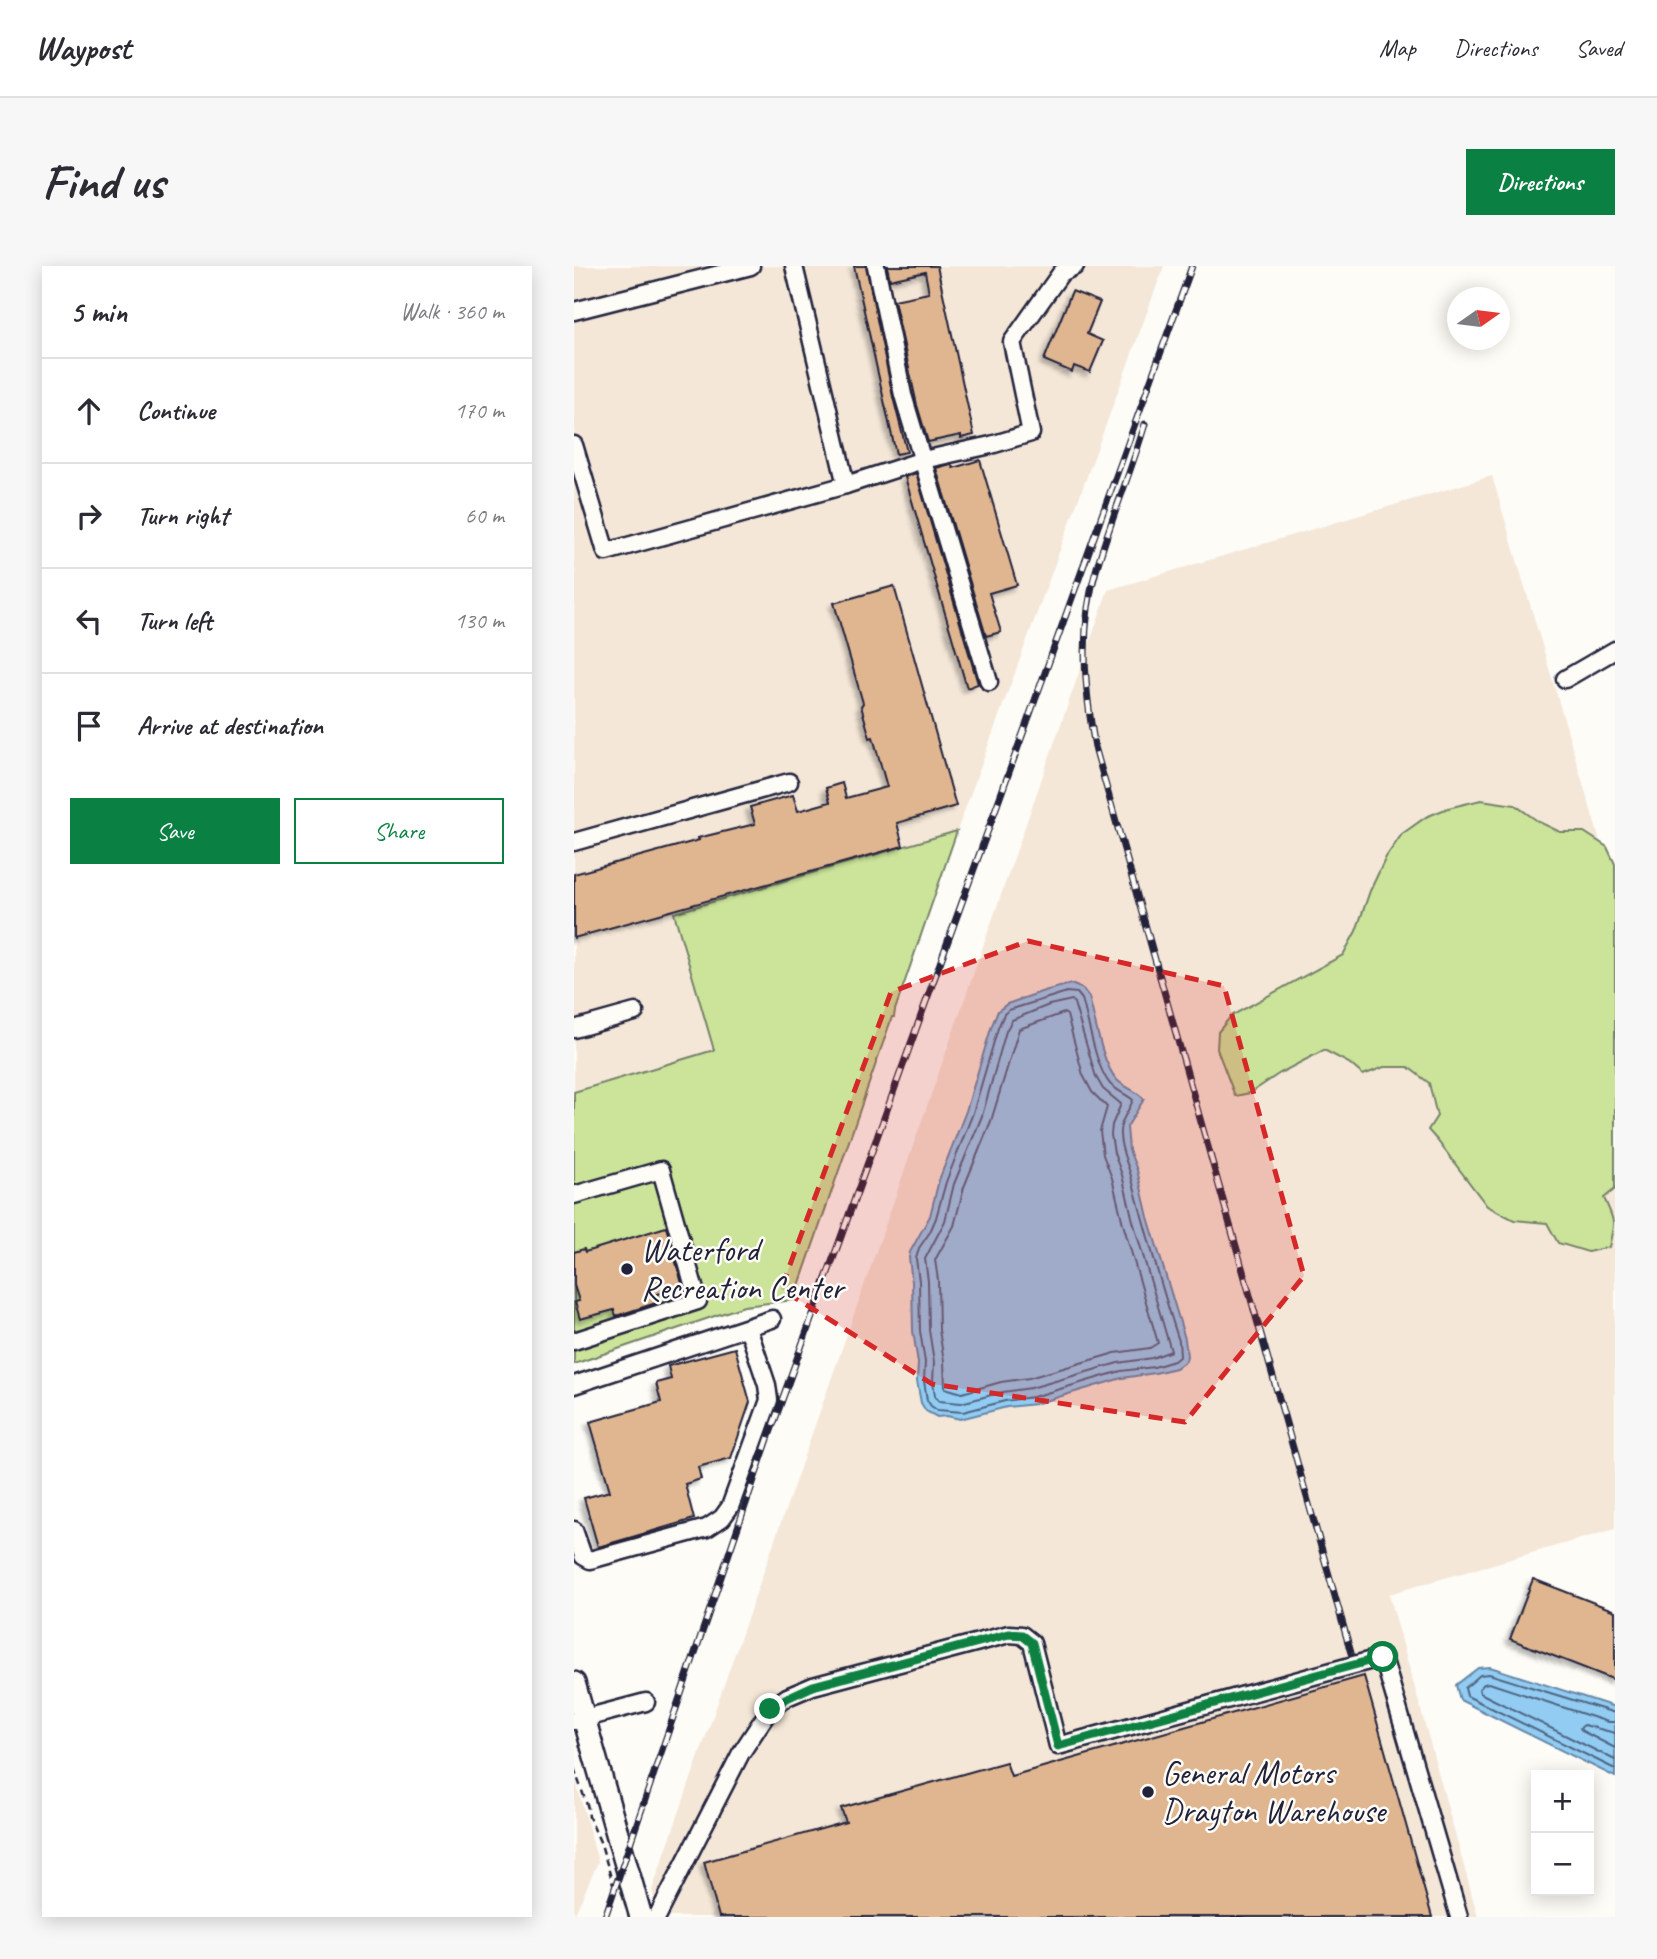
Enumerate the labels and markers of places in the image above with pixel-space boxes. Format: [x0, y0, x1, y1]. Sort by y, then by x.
place label: Waterford Recreation Center [641, 1229, 846, 1309]
marker: Waterford Recreation Center [619, 1261, 635, 1277]
place label: General Motors Drayton Warehouse [1162, 1752, 1387, 1832]
marker: General Motors Drayton Warehouse [1140, 1784, 1156, 1800]

